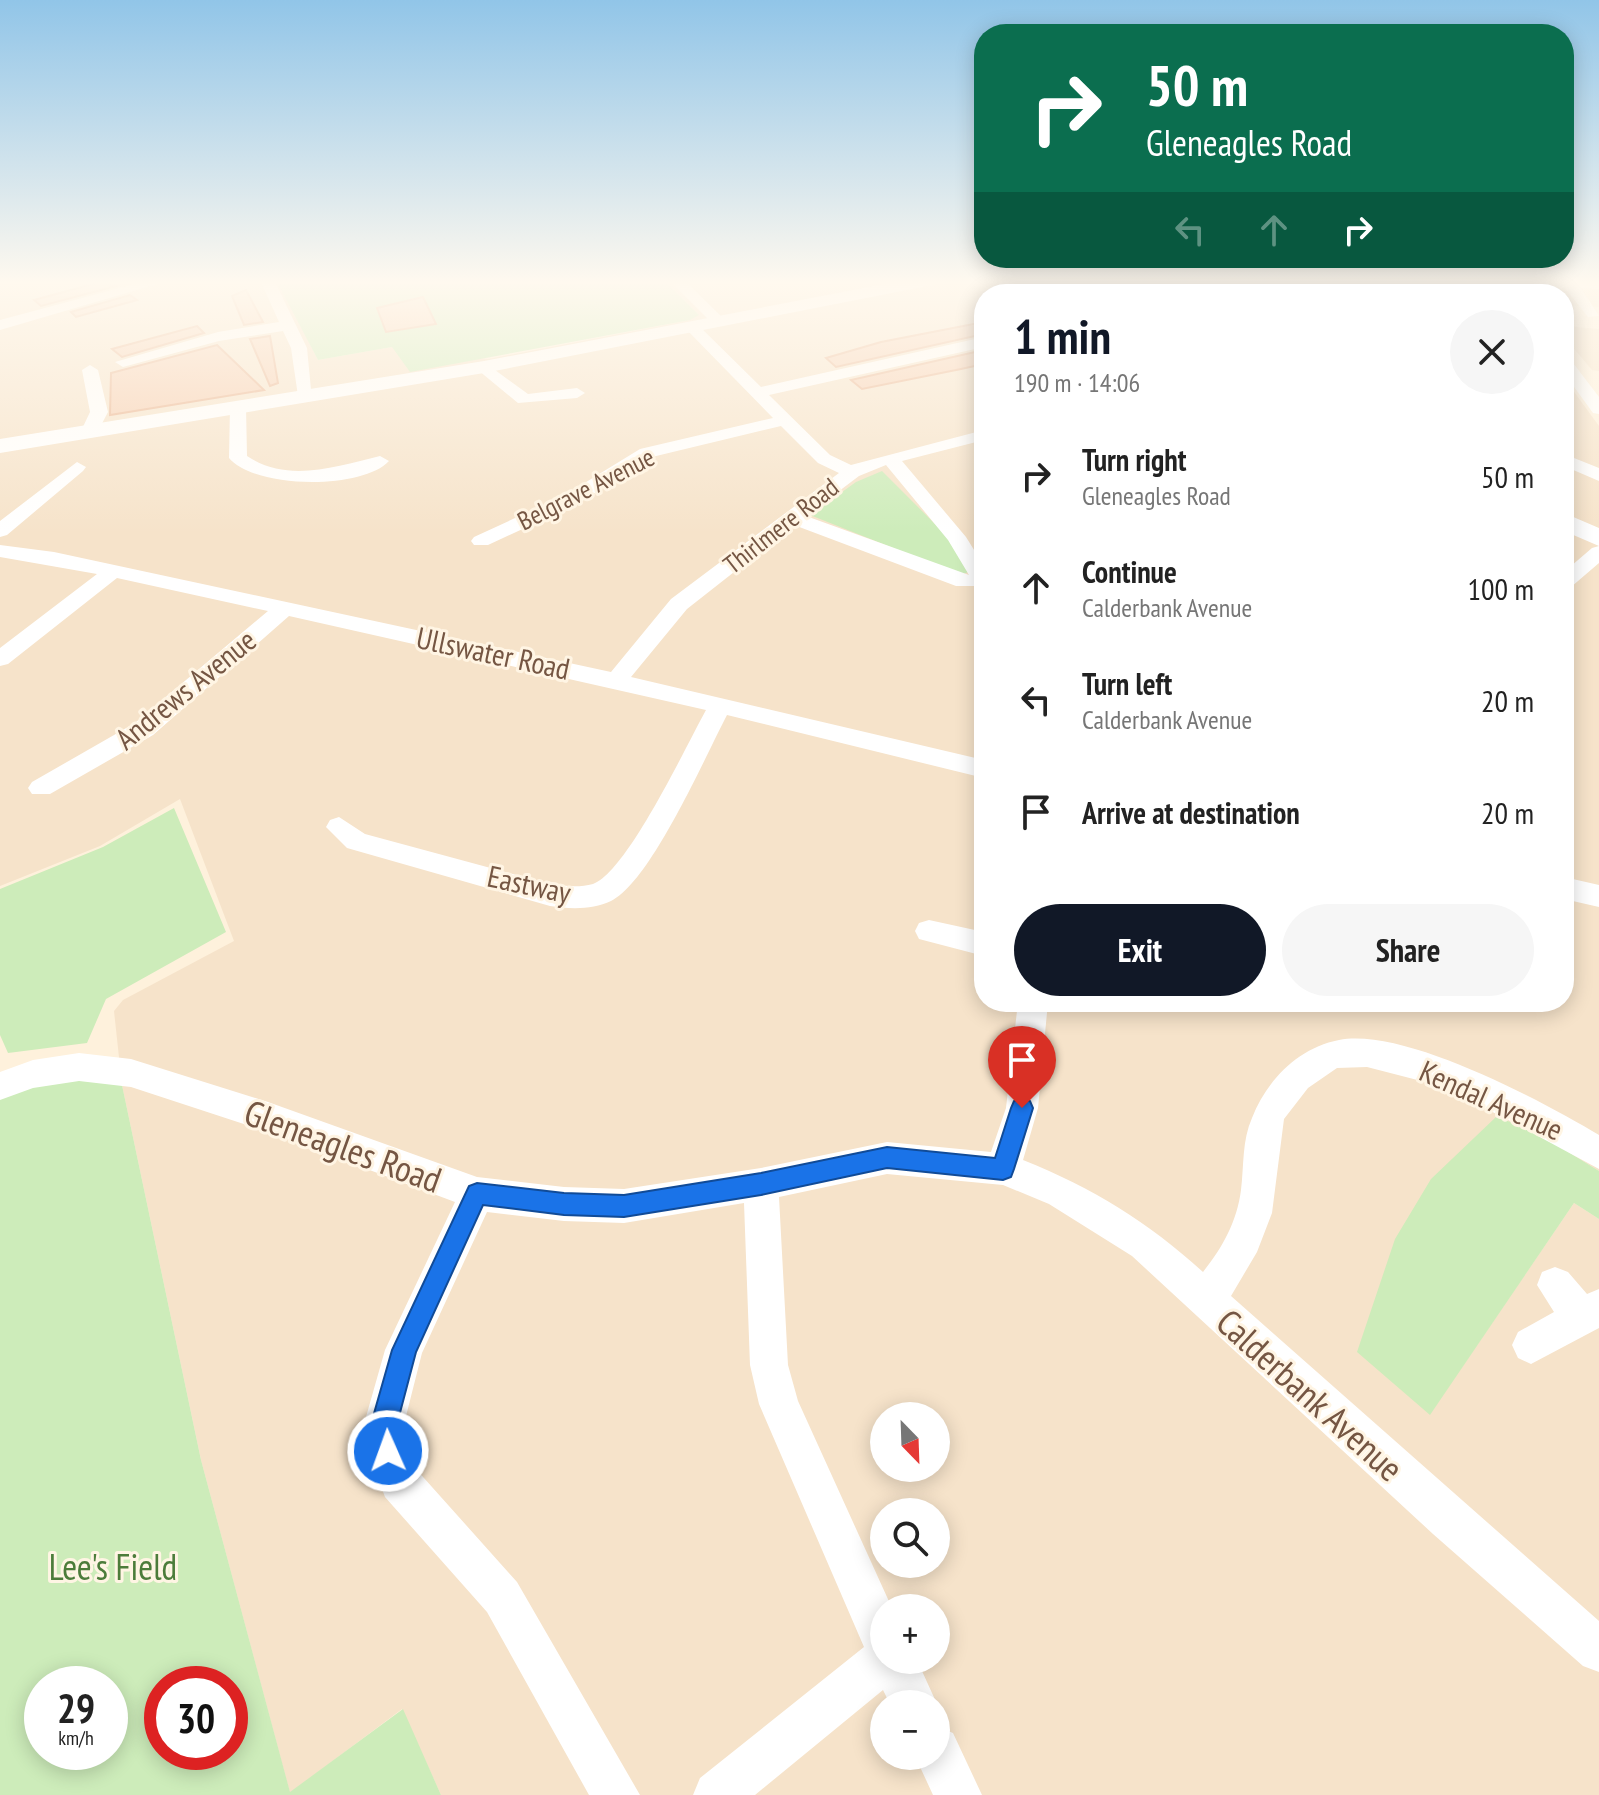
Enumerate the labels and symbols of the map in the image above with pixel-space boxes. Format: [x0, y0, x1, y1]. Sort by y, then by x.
street label: Belgrave Avenue [512, 440, 660, 537]
street label: Thirlmere Road [716, 470, 845, 581]
street label: Ullswater Road [413, 617, 573, 688]
street label: Andrews Avenue [107, 620, 263, 757]
street label: Eastway [484, 856, 575, 912]
pin [988, 1026, 1056, 1108]
street label: Kendal Avenue [1414, 1051, 1569, 1148]
street label: Gleneagles Road [238, 1088, 448, 1203]
street label: Calderbank Avenue [1207, 1298, 1414, 1491]
north arrow [870, 1402, 950, 1482]
position arrow [346, 1409, 430, 1493]
park label: Lee's Field [49, 1543, 177, 1590]
speed limit sign: 30 [144, 1666, 248, 1770]

